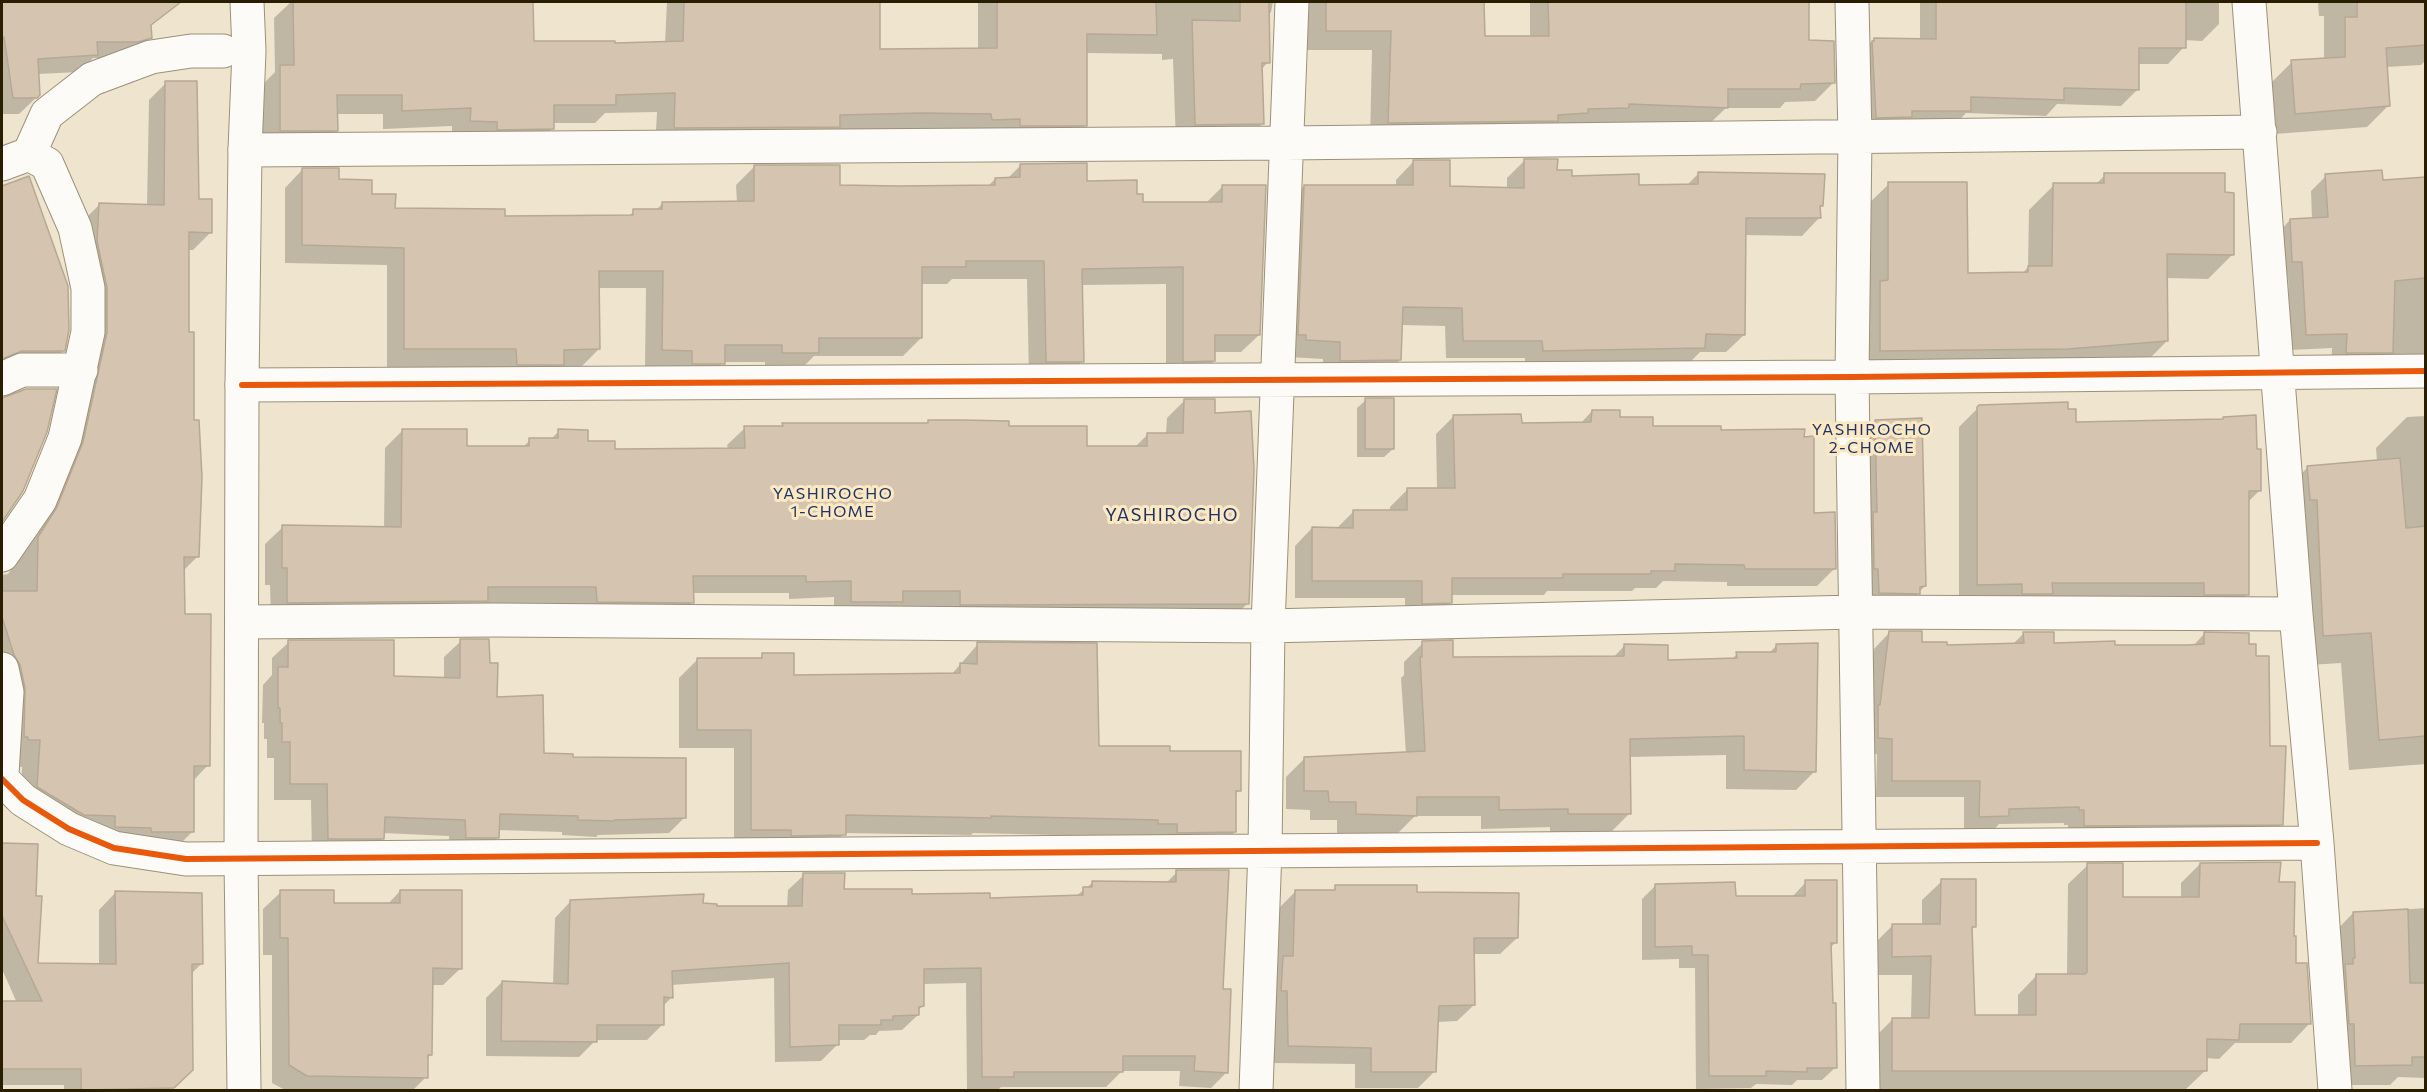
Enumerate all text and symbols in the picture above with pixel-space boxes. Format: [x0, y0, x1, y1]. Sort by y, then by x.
district label: YASHIROCHO 2-CHOME [1812, 420, 1932, 458]
district label: YASHIROCHO 1-CHOME [773, 484, 893, 522]
district label: YASHIROCHO [1105, 504, 1239, 526]

